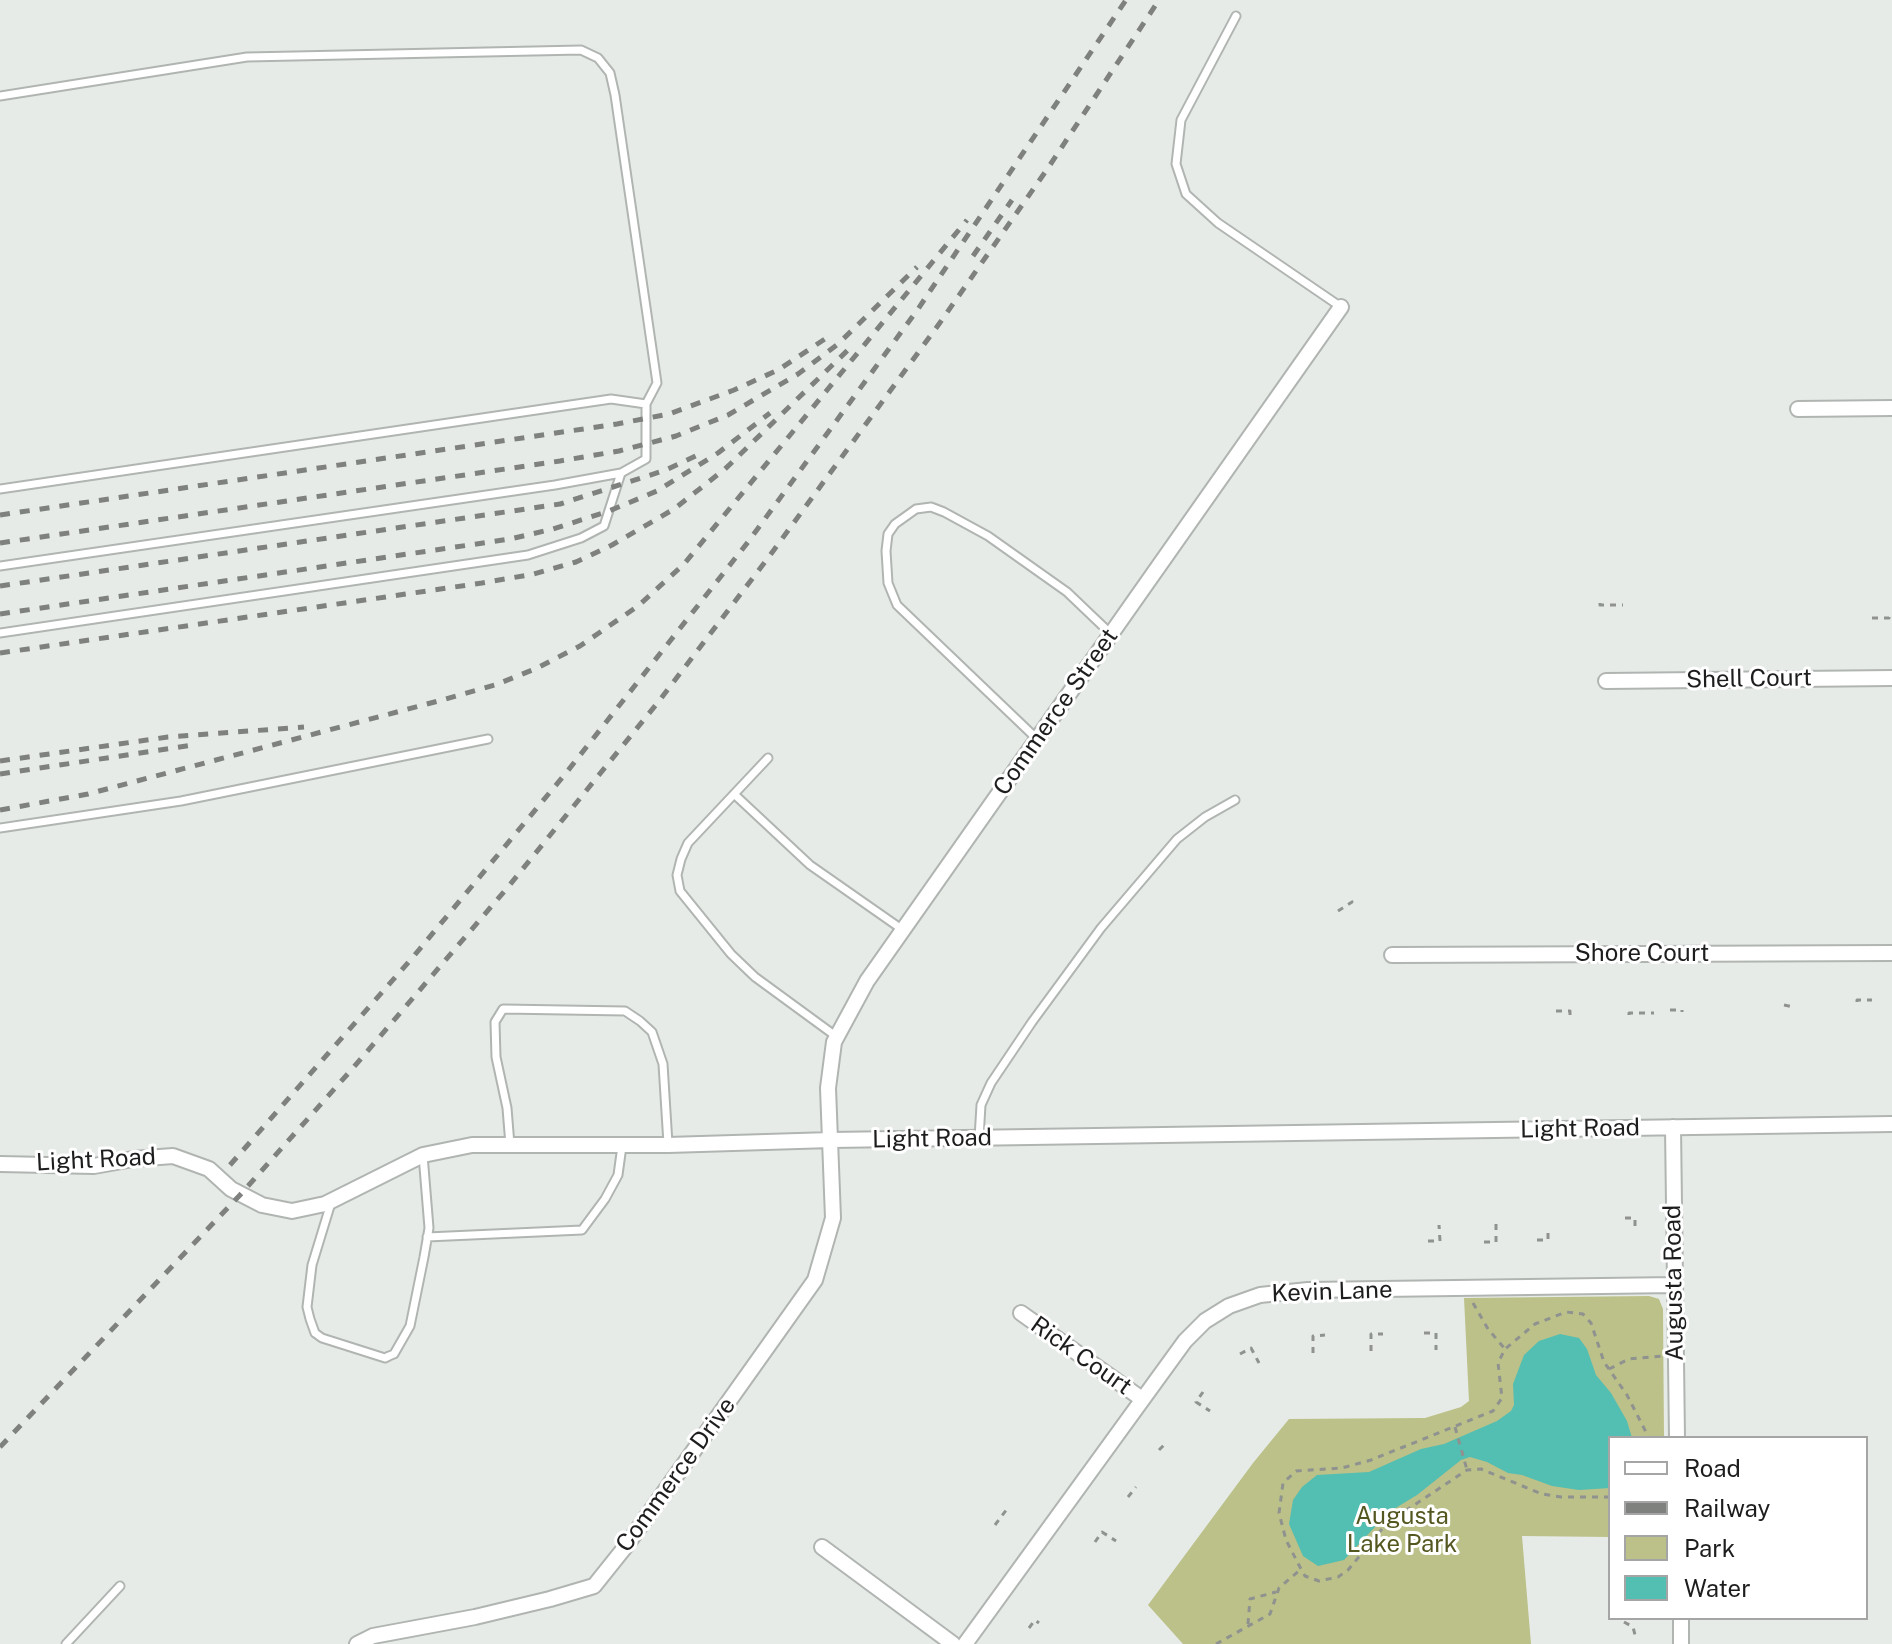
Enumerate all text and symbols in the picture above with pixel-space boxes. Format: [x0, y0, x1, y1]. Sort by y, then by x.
street label: Commerce Street [988, 623, 1124, 801]
street label: Shell Court [1686, 664, 1812, 694]
street label: Shore Court [1575, 940, 1709, 968]
street label: Light Road [1520, 1114, 1640, 1144]
street label: Light Road [872, 1124, 992, 1154]
street label: Light Road [35, 1142, 157, 1178]
street label: Augusta Road [1658, 1205, 1690, 1361]
street label: Kevin Lane [1271, 1275, 1393, 1309]
street label: Rick Court [1025, 1311, 1137, 1401]
street label: Commerce Drive [610, 1392, 742, 1558]
legend [1608, 1436, 1868, 1620]
text: Road [1684, 1454, 1741, 1482]
text: Railway [1684, 1494, 1770, 1522]
park label: Augusta Lake Park [1347, 1503, 1457, 1559]
text: Park [1684, 1534, 1735, 1562]
text: Water [1684, 1574, 1751, 1602]

